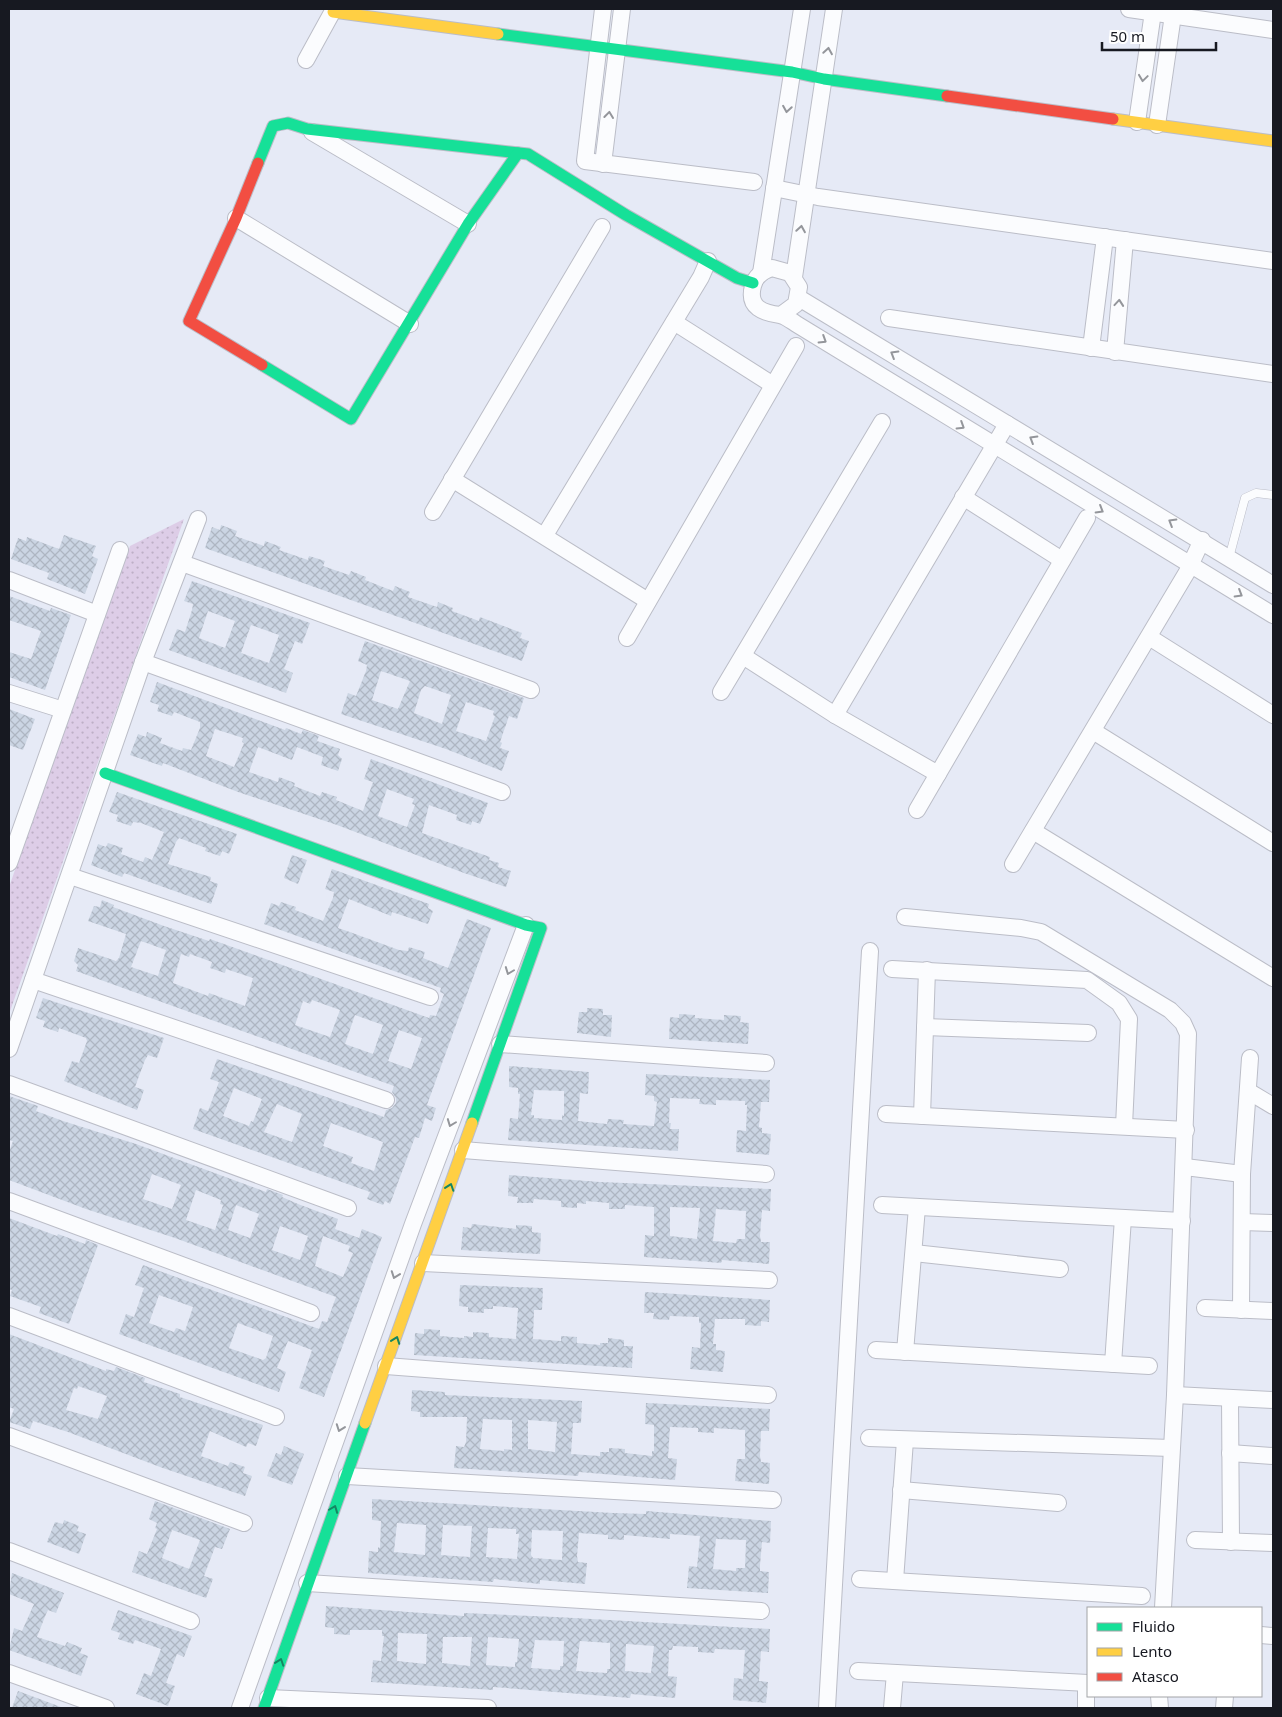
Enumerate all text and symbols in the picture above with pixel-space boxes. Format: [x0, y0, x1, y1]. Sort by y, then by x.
scale bar [1102, 20, 1216, 52]
text: 50 m [1110, 26, 1145, 46]
one-way arrow [822, 46, 832, 55]
one-way arrow [1138, 74, 1149, 82]
one-way arrow [782, 104, 792, 113]
one-way arrow [603, 111, 614, 119]
one-way arrow [795, 224, 805, 233]
one-way arrow [1113, 299, 1124, 307]
one-way arrow [817, 334, 826, 344]
one-way arrow [891, 351, 900, 361]
one-way arrow [955, 419, 964, 429]
one-way arrow [1029, 436, 1038, 446]
one-way arrow [1094, 504, 1103, 514]
one-way arrow [1169, 519, 1178, 529]
one-way arrow [1233, 588, 1242, 598]
one-way arrow [505, 966, 515, 975]
one-way arrow [447, 1118, 457, 1127]
one-way arrow [444, 1183, 454, 1191]
one-way arrow [391, 1271, 401, 1279]
one-way arrow [390, 1336, 400, 1345]
one-way arrow [336, 1424, 346, 1432]
one-way arrow [328, 1505, 338, 1514]
legend [1087, 1607, 1262, 1697]
text: Fluido [1132, 1616, 1175, 1636]
text: Lento [1132, 1641, 1172, 1661]
one-way arrow [275, 1659, 285, 1667]
text: Atasco [1132, 1666, 1179, 1686]

